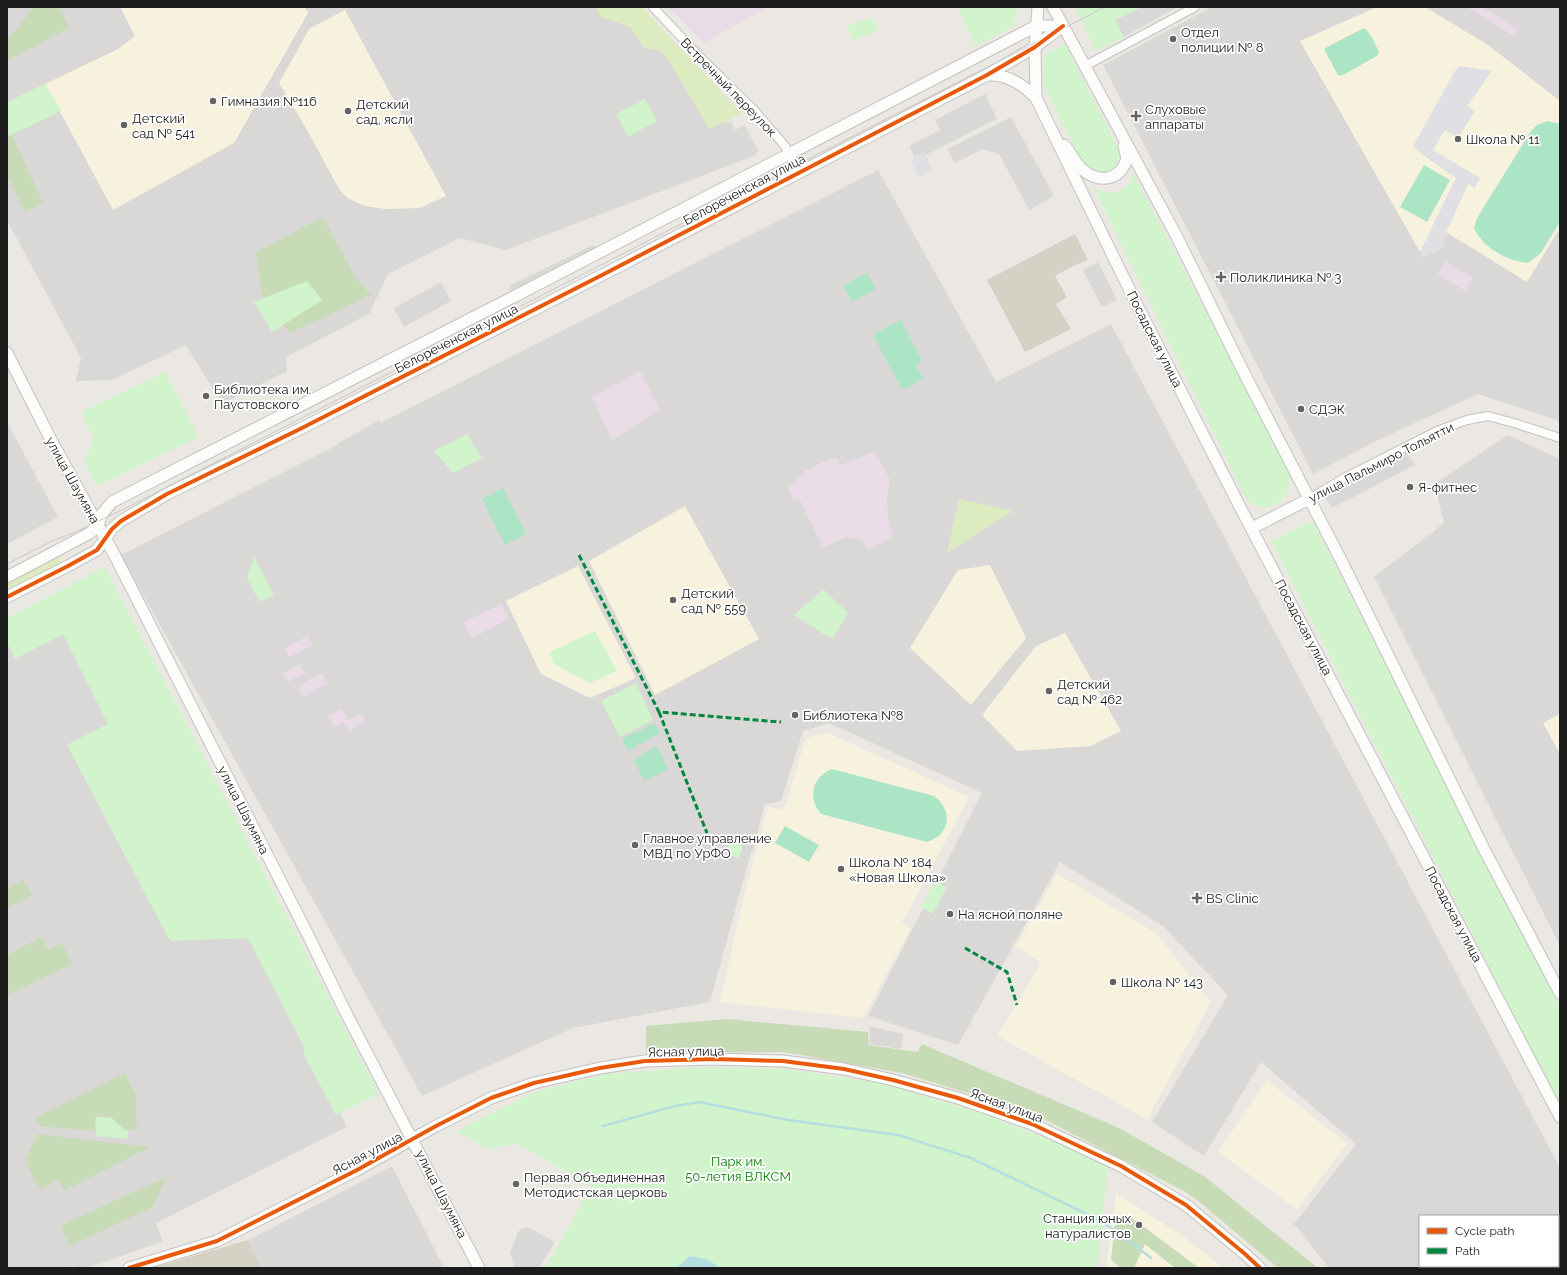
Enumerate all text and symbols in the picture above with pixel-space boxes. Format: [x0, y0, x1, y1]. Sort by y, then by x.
place label: Отдел полиции № 8 [1181, 25, 1264, 55]
marker: Отдел полиции № 8 [1168, 34, 1178, 44]
street label: Встречный переулок [678, 35, 780, 140]
place label: Гимназия №116 [221, 94, 317, 109]
marker: Гимназия №116 [208, 96, 218, 106]
place label: Детский сад, ясли [356, 97, 413, 127]
place label: Слуховые аппараты [1145, 102, 1206, 132]
marker: Детский сад, ясли [343, 106, 353, 116]
marker: Слуховые аппараты [1130, 110, 1142, 122]
place label: Детский сад № 541 [132, 111, 195, 141]
marker: Детский сад № 541 [119, 120, 129, 130]
place label: Школа № 11 [1466, 132, 1540, 147]
marker: Школа № 11 [1453, 134, 1463, 144]
street label: Белореченская улица [681, 151, 808, 228]
place label: Поликлиника № 3 [1230, 270, 1342, 285]
marker: Поликлиника № 3 [1215, 271, 1227, 283]
street label: Посадская улица [1124, 289, 1185, 390]
street label: Белореченская улица [392, 301, 520, 376]
place label: Библиотека им. Паустовского [214, 382, 311, 412]
marker: Библиотека им. Паустовского [201, 391, 211, 401]
place label: СДЭК [1309, 402, 1345, 417]
marker: СДЭК [1296, 404, 1306, 414]
street label: улица Пальмиро Тольятти [1306, 419, 1456, 506]
street label: улица Шаумяна [43, 434, 103, 526]
place label: Я-фитнес [1418, 480, 1477, 495]
marker: Я-фитнес [1405, 482, 1415, 492]
street label: Посадская улица [1272, 577, 1335, 678]
place label: Детский сад № 559 [681, 586, 746, 616]
marker: Детский сад № 559 [668, 595, 678, 605]
place label: Детский сад № 462 [1057, 677, 1122, 707]
marker: Детский сад № 462 [1044, 686, 1054, 696]
place label: Библиотека №8 [803, 708, 904, 723]
marker: Библиотека №8 [790, 710, 800, 720]
street label: улица Шаумяна [215, 764, 272, 857]
place label: Главное управление МВД по УрФО [643, 831, 772, 861]
marker: Главное управление МВД по УрФО [630, 840, 640, 850]
place label: Школа № 184 «Новая Школа» [849, 855, 946, 885]
marker: Школа № 184 «Новая Школа» [836, 864, 846, 874]
street label: Посадская улица [1422, 864, 1485, 965]
place label: BS Clinic [1206, 891, 1259, 906]
marker: BS Clinic [1191, 892, 1203, 904]
place label: На ясной поляне [958, 907, 1063, 922]
marker: На ясной поляне [945, 909, 955, 919]
place label: Школа № 143 [1121, 975, 1203, 990]
marker: Школа № 143 [1108, 977, 1118, 987]
street label: Ясная улица [648, 1043, 724, 1060]
street label: Ясная улица [968, 1085, 1045, 1126]
street label: Ясная улица [330, 1129, 405, 1178]
street label: улица Шаумяна [413, 1148, 470, 1241]
park label: Парк им. 50-летия ВЛКСМ [685, 1154, 791, 1184]
place label: Первая Объединенная Методистская церковь [524, 1170, 667, 1200]
marker: Первая Объединенная Методистская церковь [511, 1179, 521, 1189]
place label: Станция юных натуралистов [1043, 1211, 1131, 1241]
legend [1419, 1215, 1559, 1267]
marker: Станция юных натуралистов [1134, 1220, 1144, 1230]
text: Cycle path [1455, 1224, 1514, 1238]
text: Path [1455, 1244, 1480, 1258]

